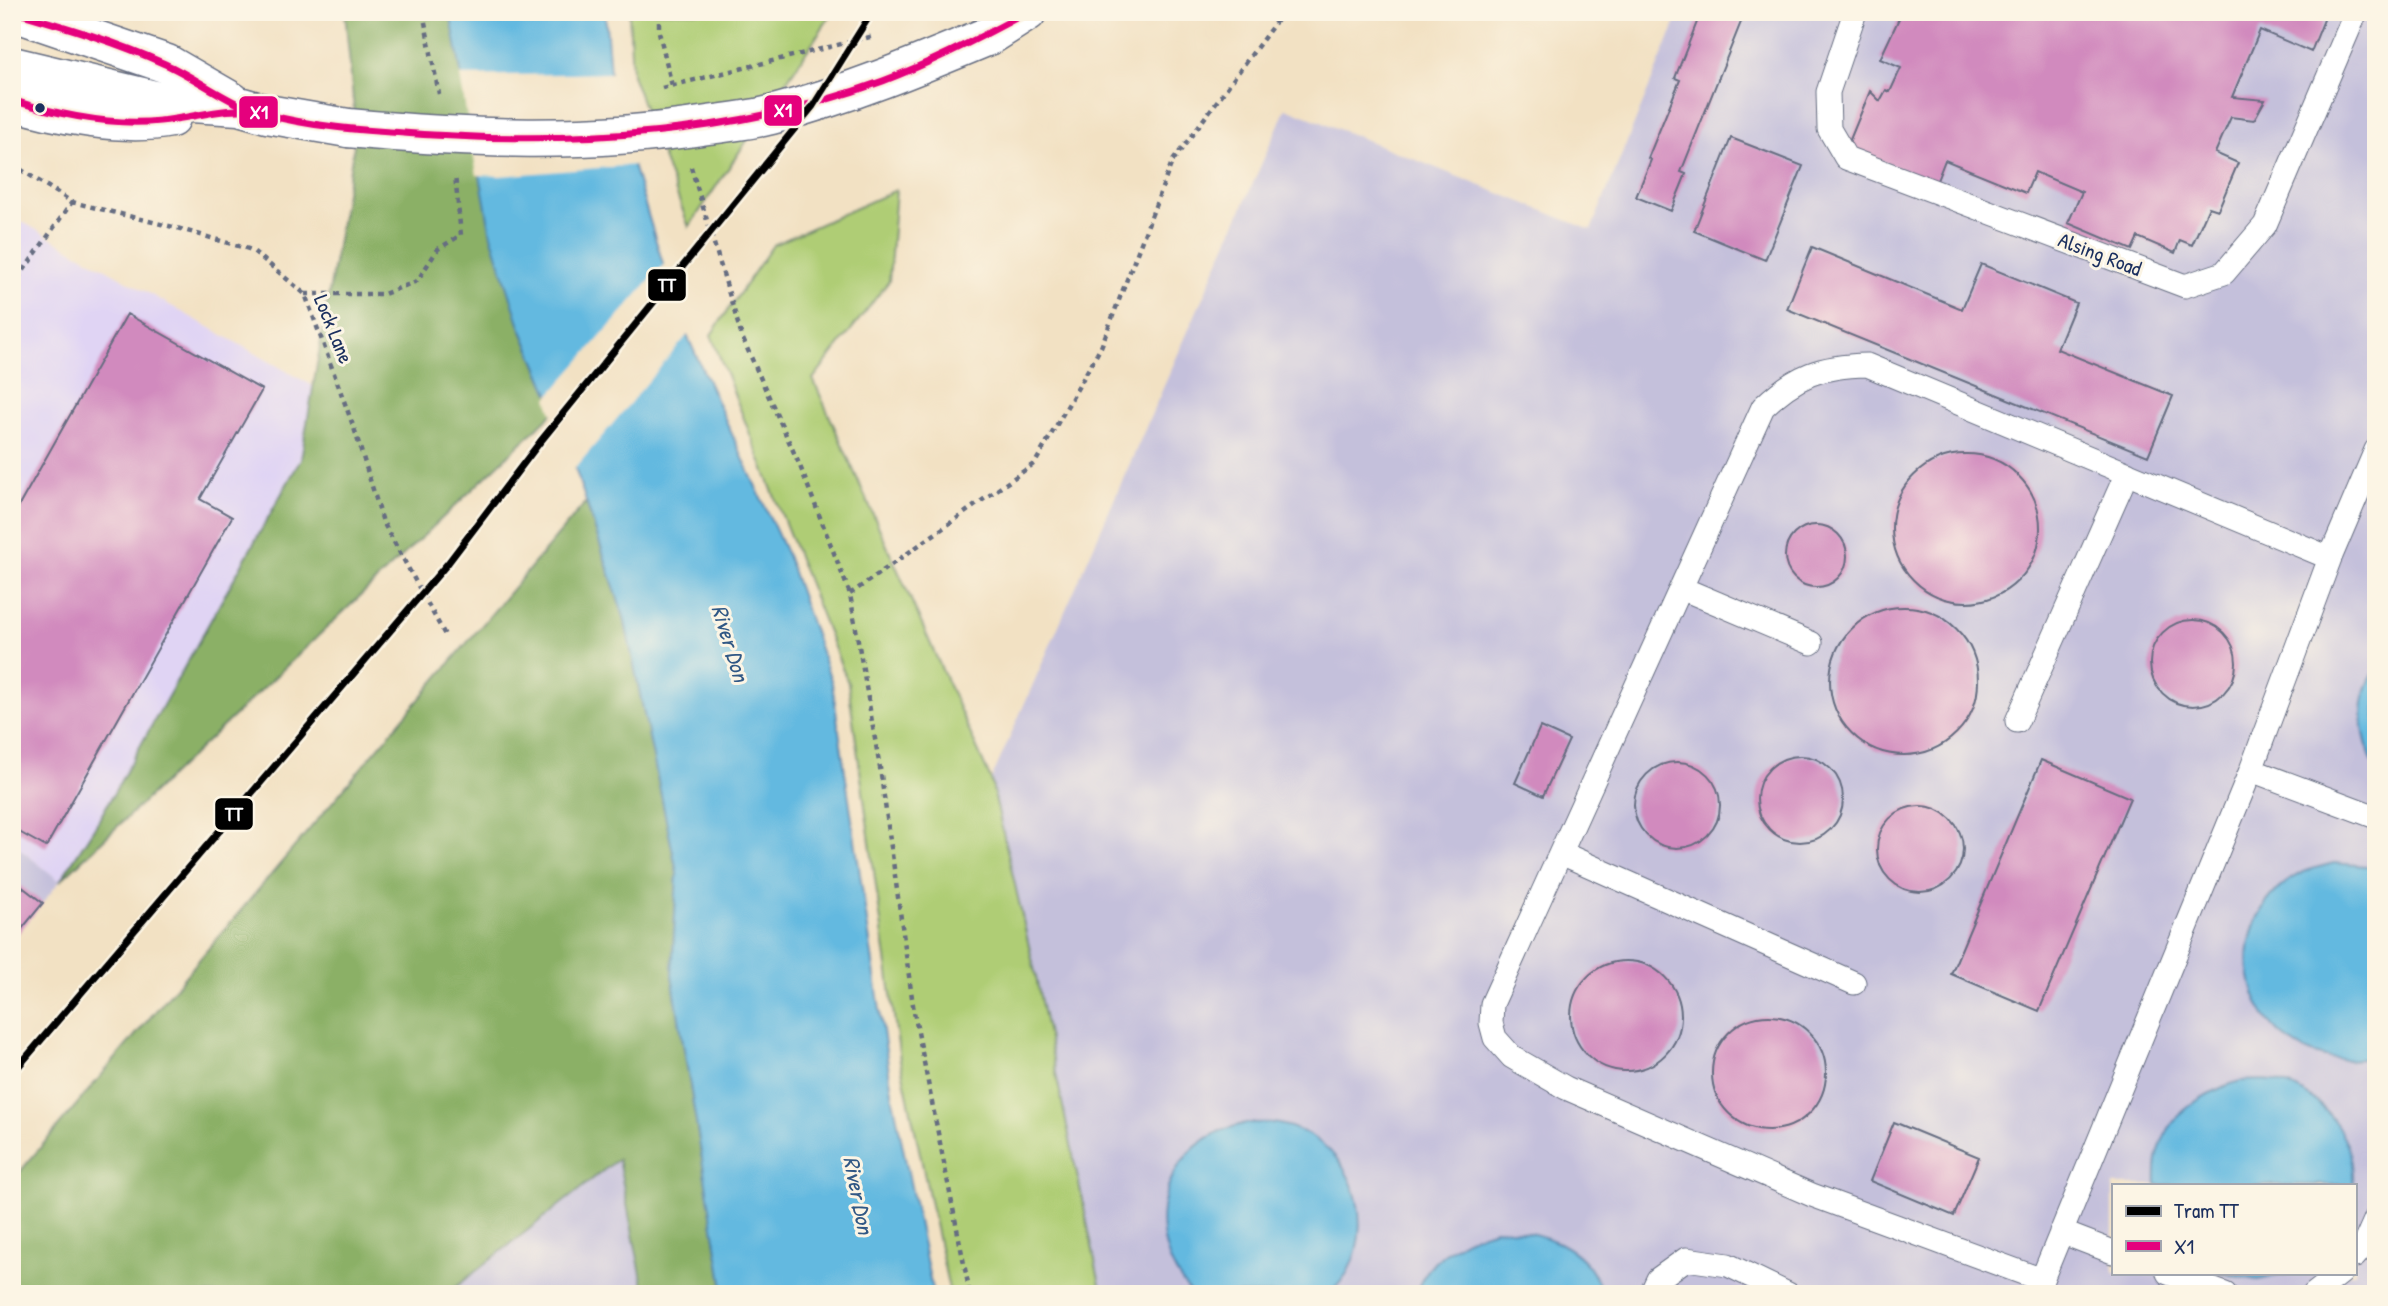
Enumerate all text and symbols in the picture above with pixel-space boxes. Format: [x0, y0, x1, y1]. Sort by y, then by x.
line badge: X1 [763, 94, 803, 127]
line badge: X1 [238, 95, 279, 129]
text: X1 [774, 97, 792, 123]
text: X1 [250, 99, 268, 125]
unlabelled marker [33, 101, 47, 115]
street label: Alsing Road [2054, 225, 2146, 283]
line badge: TT [647, 268, 687, 302]
text: TT [657, 272, 677, 298]
street label: Lock Lane [307, 290, 361, 368]
water label: River Don [705, 601, 758, 687]
line badge: TT [214, 797, 254, 831]
text: TT [224, 801, 244, 827]
water label: River Don [836, 1153, 882, 1238]
legend [2112, 1184, 2356, 1274]
text: Tram TT [2174, 1196, 2240, 1225]
text: X1 [2174, 1232, 2194, 1261]

